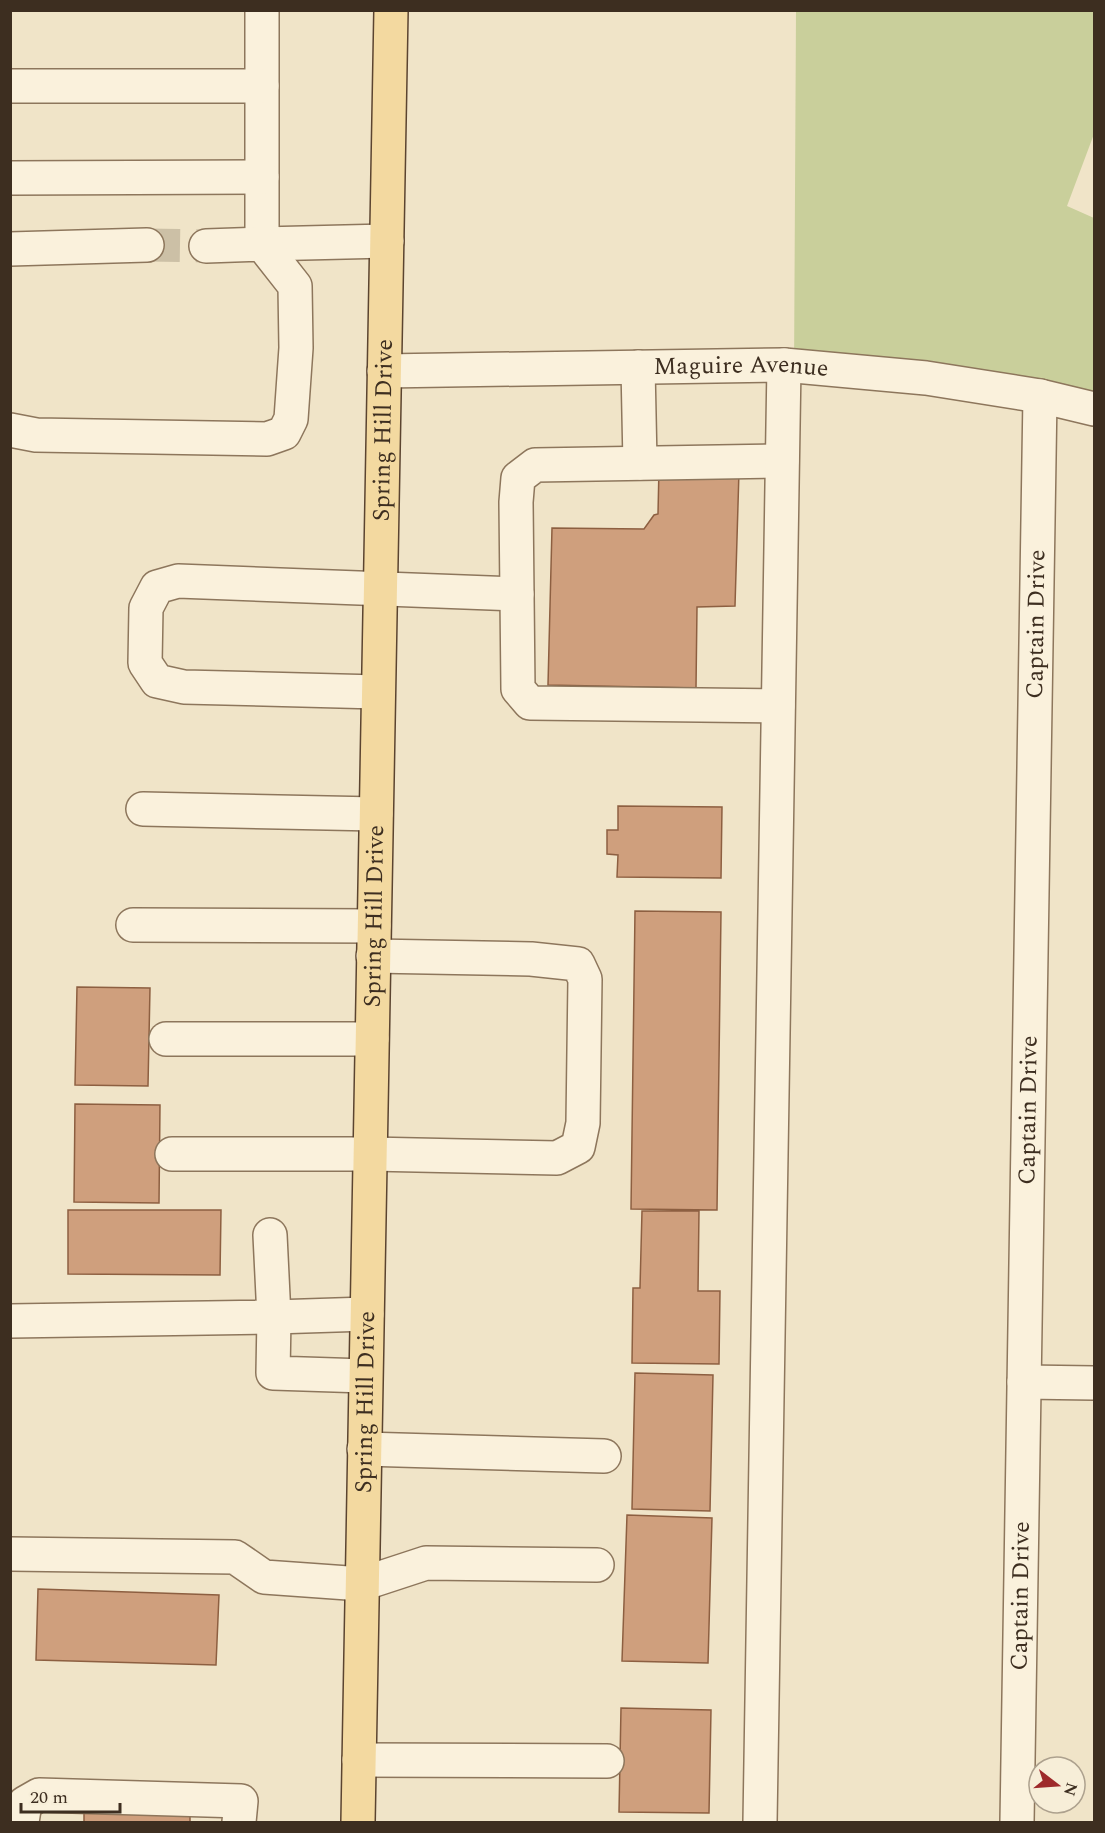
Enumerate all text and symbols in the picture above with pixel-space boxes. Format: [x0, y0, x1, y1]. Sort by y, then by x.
street label: Spring Hill Drive [364, 339, 403, 522]
street label: Maguire Avenue [653, 347, 830, 387]
street label: Captain Drive [1017, 549, 1056, 699]
street label: Spring Hill Drive [355, 825, 394, 1008]
street label: Captain Drive [1009, 1035, 1048, 1185]
street label: Spring Hill Drive [346, 1311, 385, 1494]
street label: Captain Drive [1001, 1521, 1040, 1671]
north arrow [1027, 1755, 1087, 1815]
scale bar [21, 1776, 120, 1814]
text: N [1057, 1779, 1084, 1799]
text: 20 m [30, 1784, 68, 1811]

